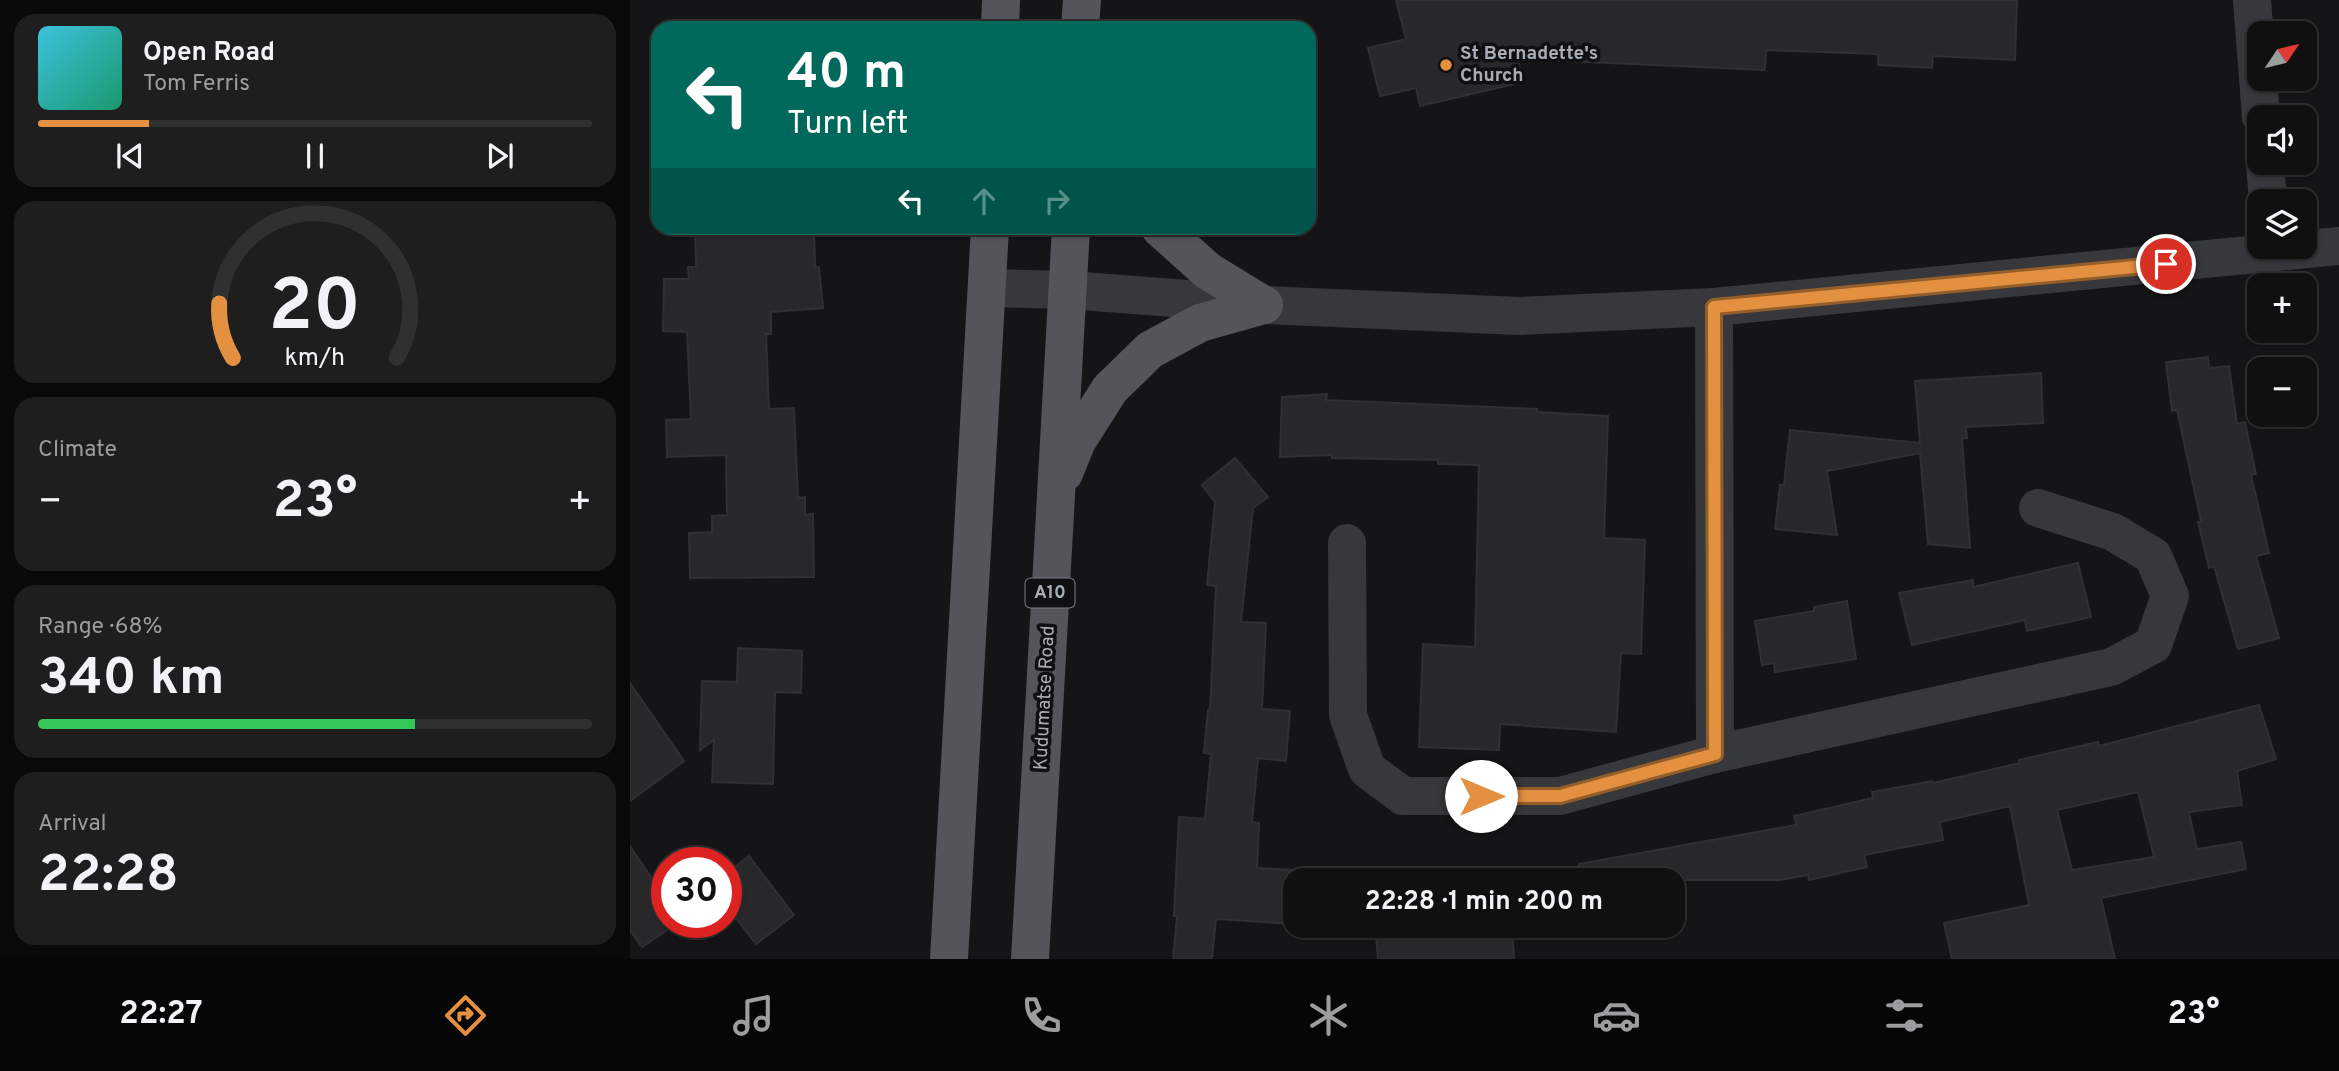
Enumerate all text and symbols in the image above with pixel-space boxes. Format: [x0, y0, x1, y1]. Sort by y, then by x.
north arrow [2247, 21, 2317, 91]
map controls [2247, 21, 2317, 427]
text: Open Road [143, 37, 275, 70]
place label: St Bernadette's Church [1460, 42, 1598, 88]
text: 40 m [787, 44, 906, 106]
icon: left [672, 49, 763, 140]
marker: St Bernadette's Church [1438, 57, 1454, 73]
text: Tom Ferris [143, 70, 250, 99]
text: Turn left [787, 105, 908, 145]
button: sound [2247, 105, 2317, 175]
icon: previous [111, 137, 149, 175]
icon: pause [296, 137, 334, 175]
icon: next [481, 137, 519, 175]
icon: left [892, 182, 930, 220]
icon: ahead [965, 182, 1003, 220]
icon: right [1038, 182, 1076, 220]
button: layers [2247, 189, 2317, 259]
pin [2136, 234, 2196, 294]
icon: arrive [2147, 245, 2185, 283]
text: 20 [269, 265, 361, 357]
button: + [2247, 273, 2317, 343]
text: km/h [285, 343, 345, 375]
button: − [2247, 357, 2317, 427]
text: Climate [38, 436, 117, 465]
text: 23° [273, 470, 357, 536]
text: − [38, 479, 63, 528]
text: + [567, 479, 592, 528]
road number: A10 [1026, 578, 1074, 608]
text: Range · 68% [38, 613, 163, 642]
street label: Kudumatse Road [1029, 625, 1061, 771]
text: 340 km [38, 647, 224, 713]
position arrow [1444, 759, 1518, 833]
text: Arrival [38, 810, 107, 839]
text: 22:28 [38, 844, 179, 910]
speed limit sign: 30 [651, 847, 742, 938]
text: 22:28 · 1 min · 200 m [1365, 886, 1603, 919]
icon: directions [441, 991, 490, 1040]
icon: music [729, 991, 778, 1040]
icon: phone [1017, 991, 1066, 1040]
icon: climate [1304, 991, 1353, 1040]
icon: car [1592, 991, 1641, 1040]
icon: filters [1880, 991, 1929, 1040]
text: 22:27 [119, 995, 203, 1035]
text: 23° [2168, 995, 2220, 1035]

